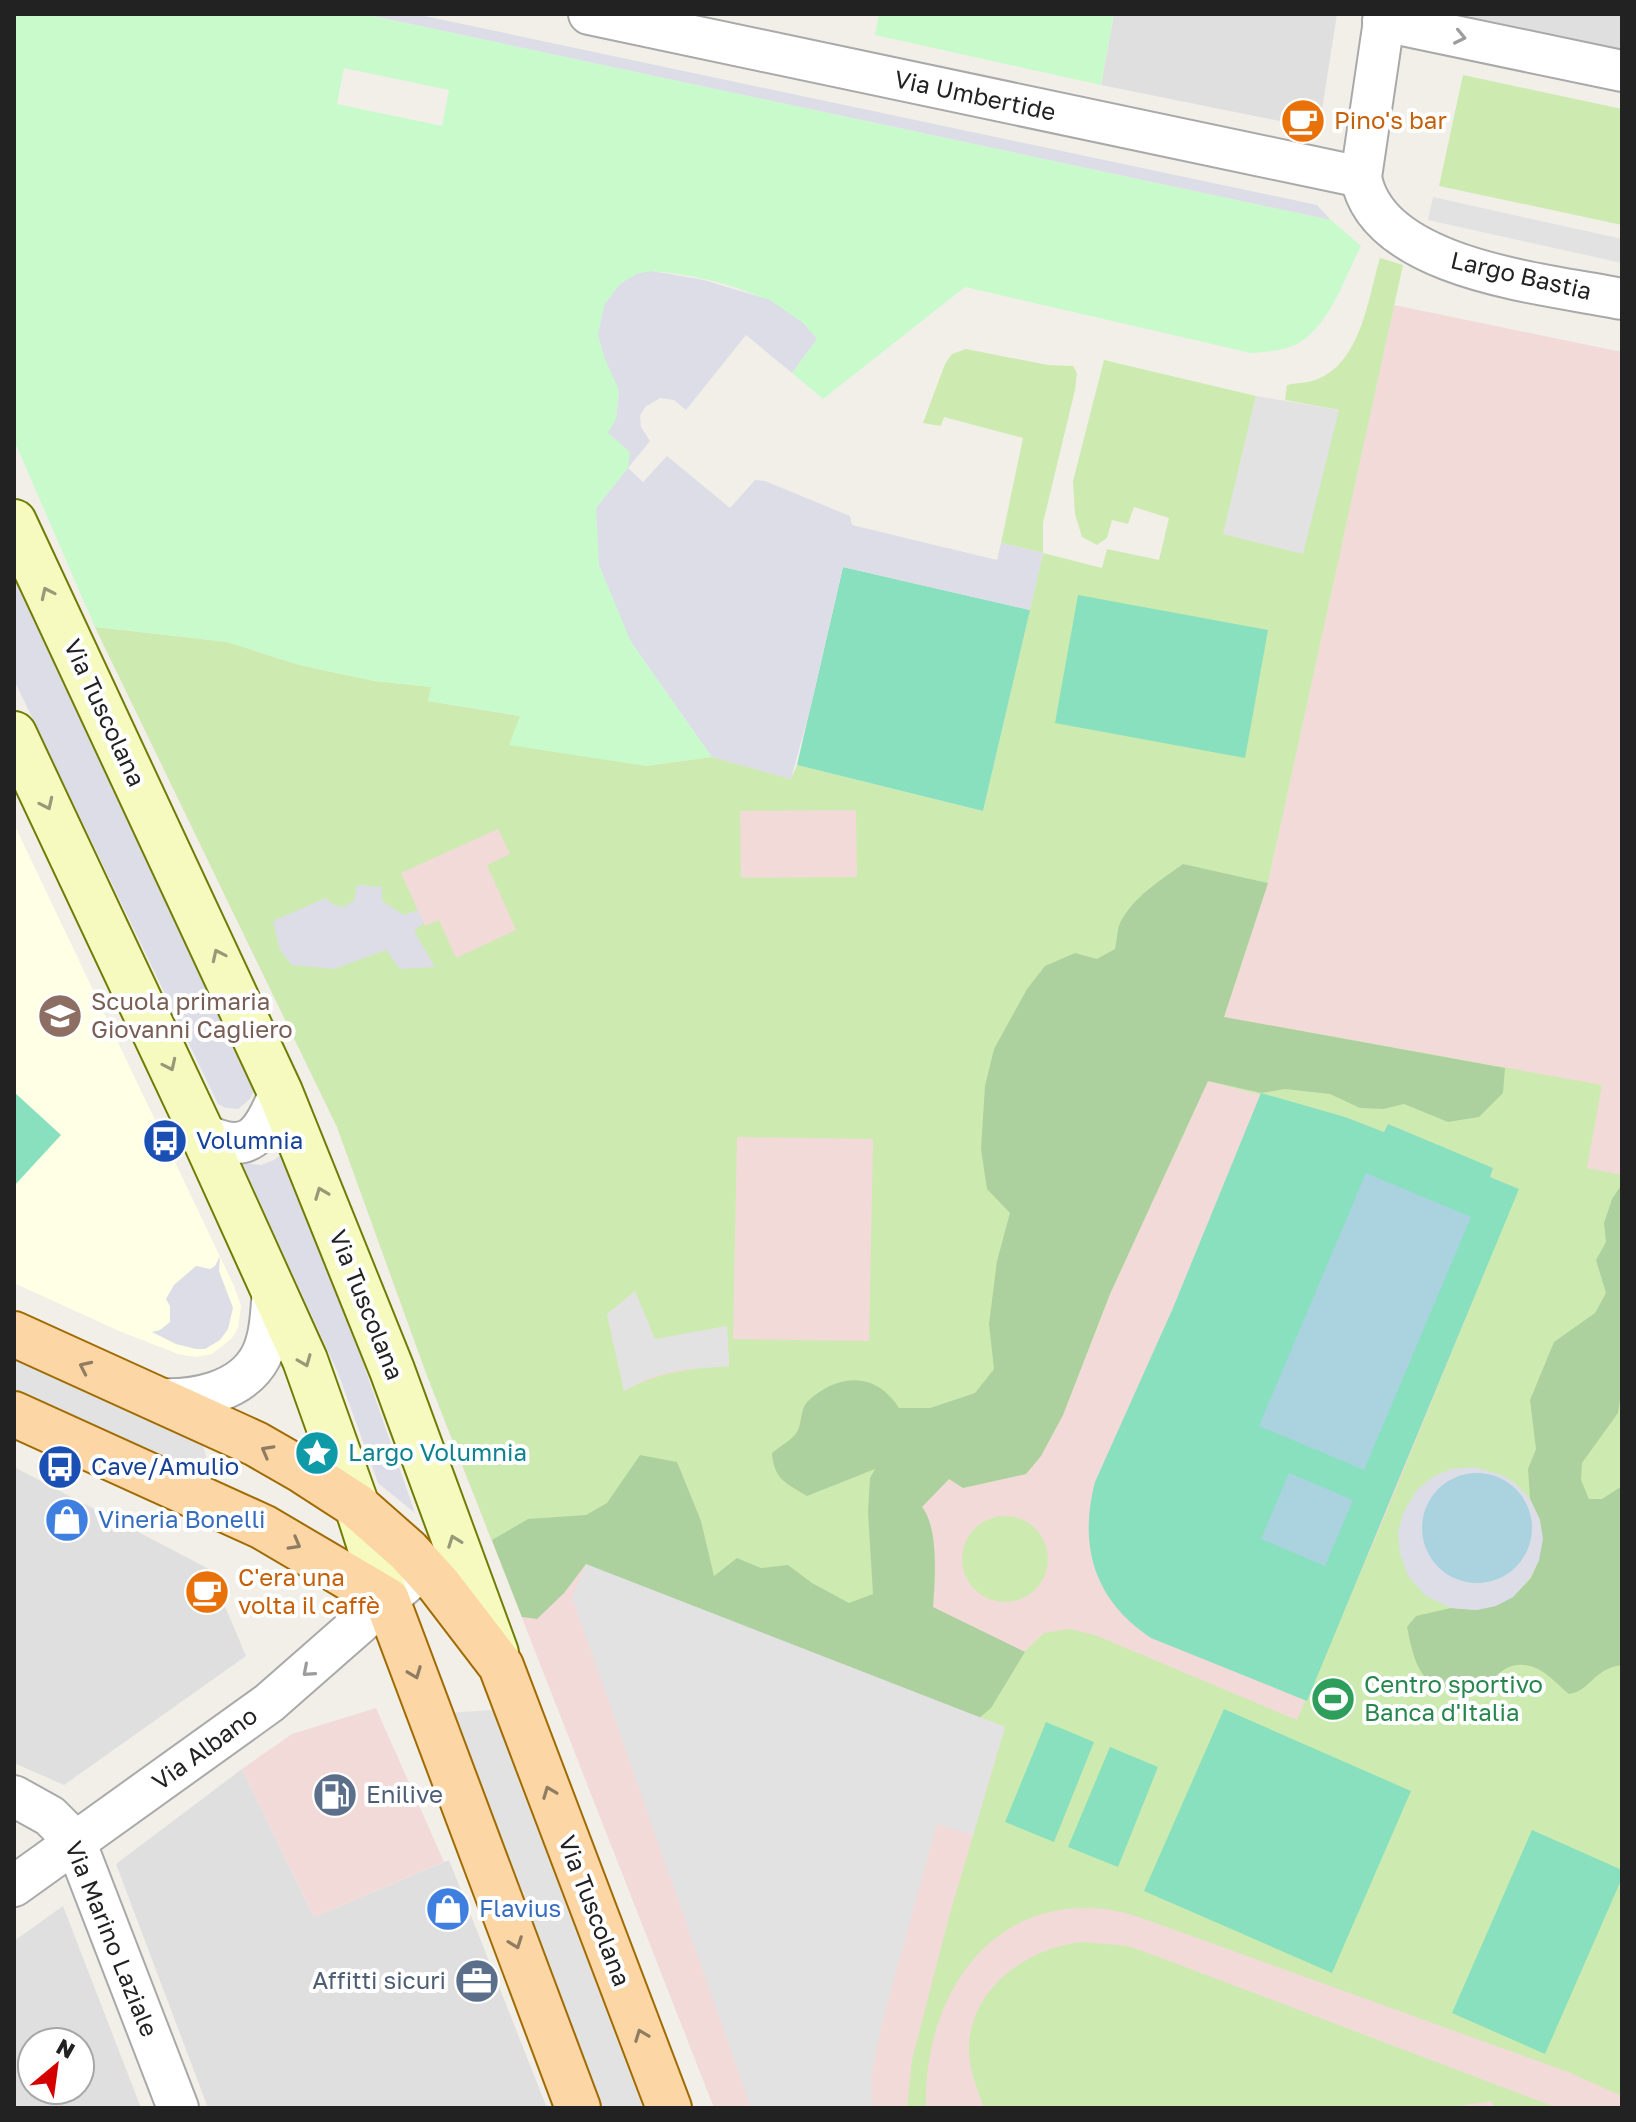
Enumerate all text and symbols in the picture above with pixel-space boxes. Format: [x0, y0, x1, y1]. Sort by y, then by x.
one-way arrow [1453, 28, 1466, 45]
street label: Via Umbertide [892, 63, 1059, 126]
cafe icon: Pino's bar [1279, 97, 1327, 145]
place label: Pino's bar [1334, 105, 1447, 134]
street label: Largo Bastia [1448, 244, 1595, 305]
one-way arrow [41, 587, 57, 601]
street label: Via Tuscolana [59, 634, 152, 791]
one-way arrow [37, 796, 53, 811]
one-way arrow [212, 948, 228, 963]
place label: Scuola primaria Giovanni Cagliero [91, 986, 293, 1043]
school or university icon: Scuola primaria Giovanni Cagliero [36, 992, 84, 1040]
one-way arrow [160, 1057, 176, 1071]
bus stop icon: Volumnia [141, 1117, 189, 1165]
place label: Volumnia [196, 1125, 303, 1154]
one-way arrow [314, 1187, 331, 1201]
street label: Via Tuscolana [324, 1225, 411, 1384]
one-way arrow [295, 1353, 311, 1367]
one-way arrow [79, 1361, 93, 1377]
place icon: Largo Volumnia [293, 1429, 341, 1477]
place label: Largo Volumnia [348, 1437, 527, 1466]
bus stop icon: Cave/Amulio [36, 1443, 84, 1491]
one-way arrow [261, 1445, 276, 1460]
place label: Cave/Amulio [91, 1451, 239, 1480]
shop icon: Vineria Bonelli [43, 1496, 91, 1544]
place label: Vineria Bonelli [98, 1504, 266, 1533]
one-way arrow [286, 1534, 300, 1550]
one-way arrow [447, 1534, 464, 1548]
place label: C'era una volta il caffè [238, 1562, 380, 1619]
cafe icon: C'era una volta il caffè [183, 1568, 231, 1616]
one-way arrow [302, 1661, 317, 1675]
one-way arrow [405, 1665, 422, 1679]
place label: Centro sportivo Banca d'Italia [1364, 1669, 1543, 1726]
sports icon: Centro sportivo Banca d'Italia [1309, 1675, 1357, 1723]
street label: Via Albano [146, 1700, 262, 1796]
fuel station icon: Enilive [311, 1771, 359, 1819]
place label: Enilive [366, 1779, 443, 1808]
one-way arrow [542, 1786, 559, 1800]
street label: Via Tuscolana [553, 1831, 637, 1990]
street label: Via Marino Laziale [60, 1836, 165, 2040]
shop icon: Flavius [424, 1885, 472, 1933]
place label: Flavius [479, 1893, 561, 1922]
one-way arrow [506, 1935, 523, 1949]
office icon: Affitti sicuri [453, 1957, 501, 2005]
place label: Affitti sicuri [312, 1965, 446, 1994]
north arrow [16, 2026, 96, 2106]
one-way arrow [634, 2029, 651, 2043]
text: N [52, 2032, 80, 2064]

